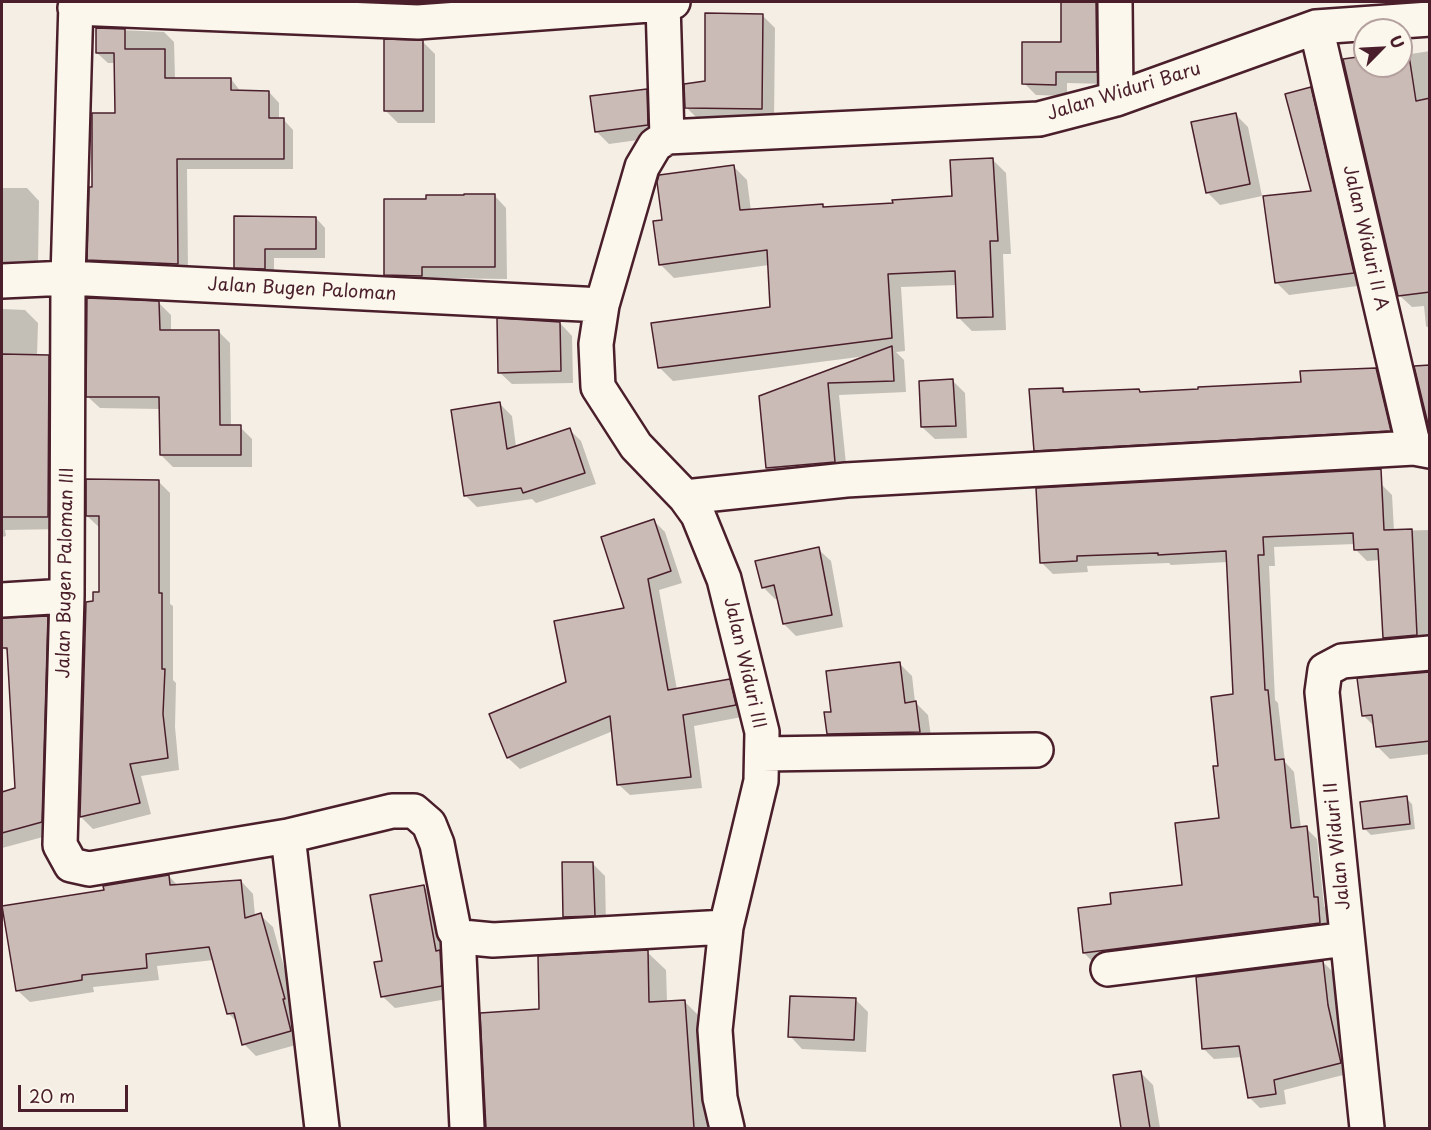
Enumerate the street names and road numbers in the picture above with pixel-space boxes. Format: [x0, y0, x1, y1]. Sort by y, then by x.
street label: Jalan Widuri Baru [1045, 58, 1203, 126]
street label: Jalan Widuri II A [1338, 163, 1392, 313]
street label: Jalan Bugen Paloman [207, 274, 397, 306]
street label: Jalan Bugen Paloman III [53, 467, 79, 679]
street label: Jalan Widuri III [718, 595, 770, 731]
street label: Jalan Widuri II [1321, 781, 1355, 911]

